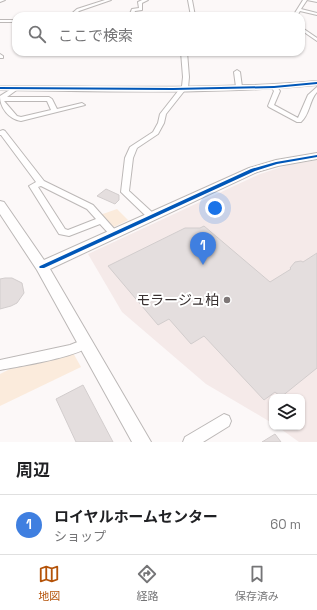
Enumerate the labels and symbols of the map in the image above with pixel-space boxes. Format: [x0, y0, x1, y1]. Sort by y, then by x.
your location [205, 198, 225, 218]
pin: 1 [190, 232, 216, 265]
place label: モラージュ柏 [136, 291, 219, 309]
marker: モラージュ柏 [222, 295, 232, 305]

